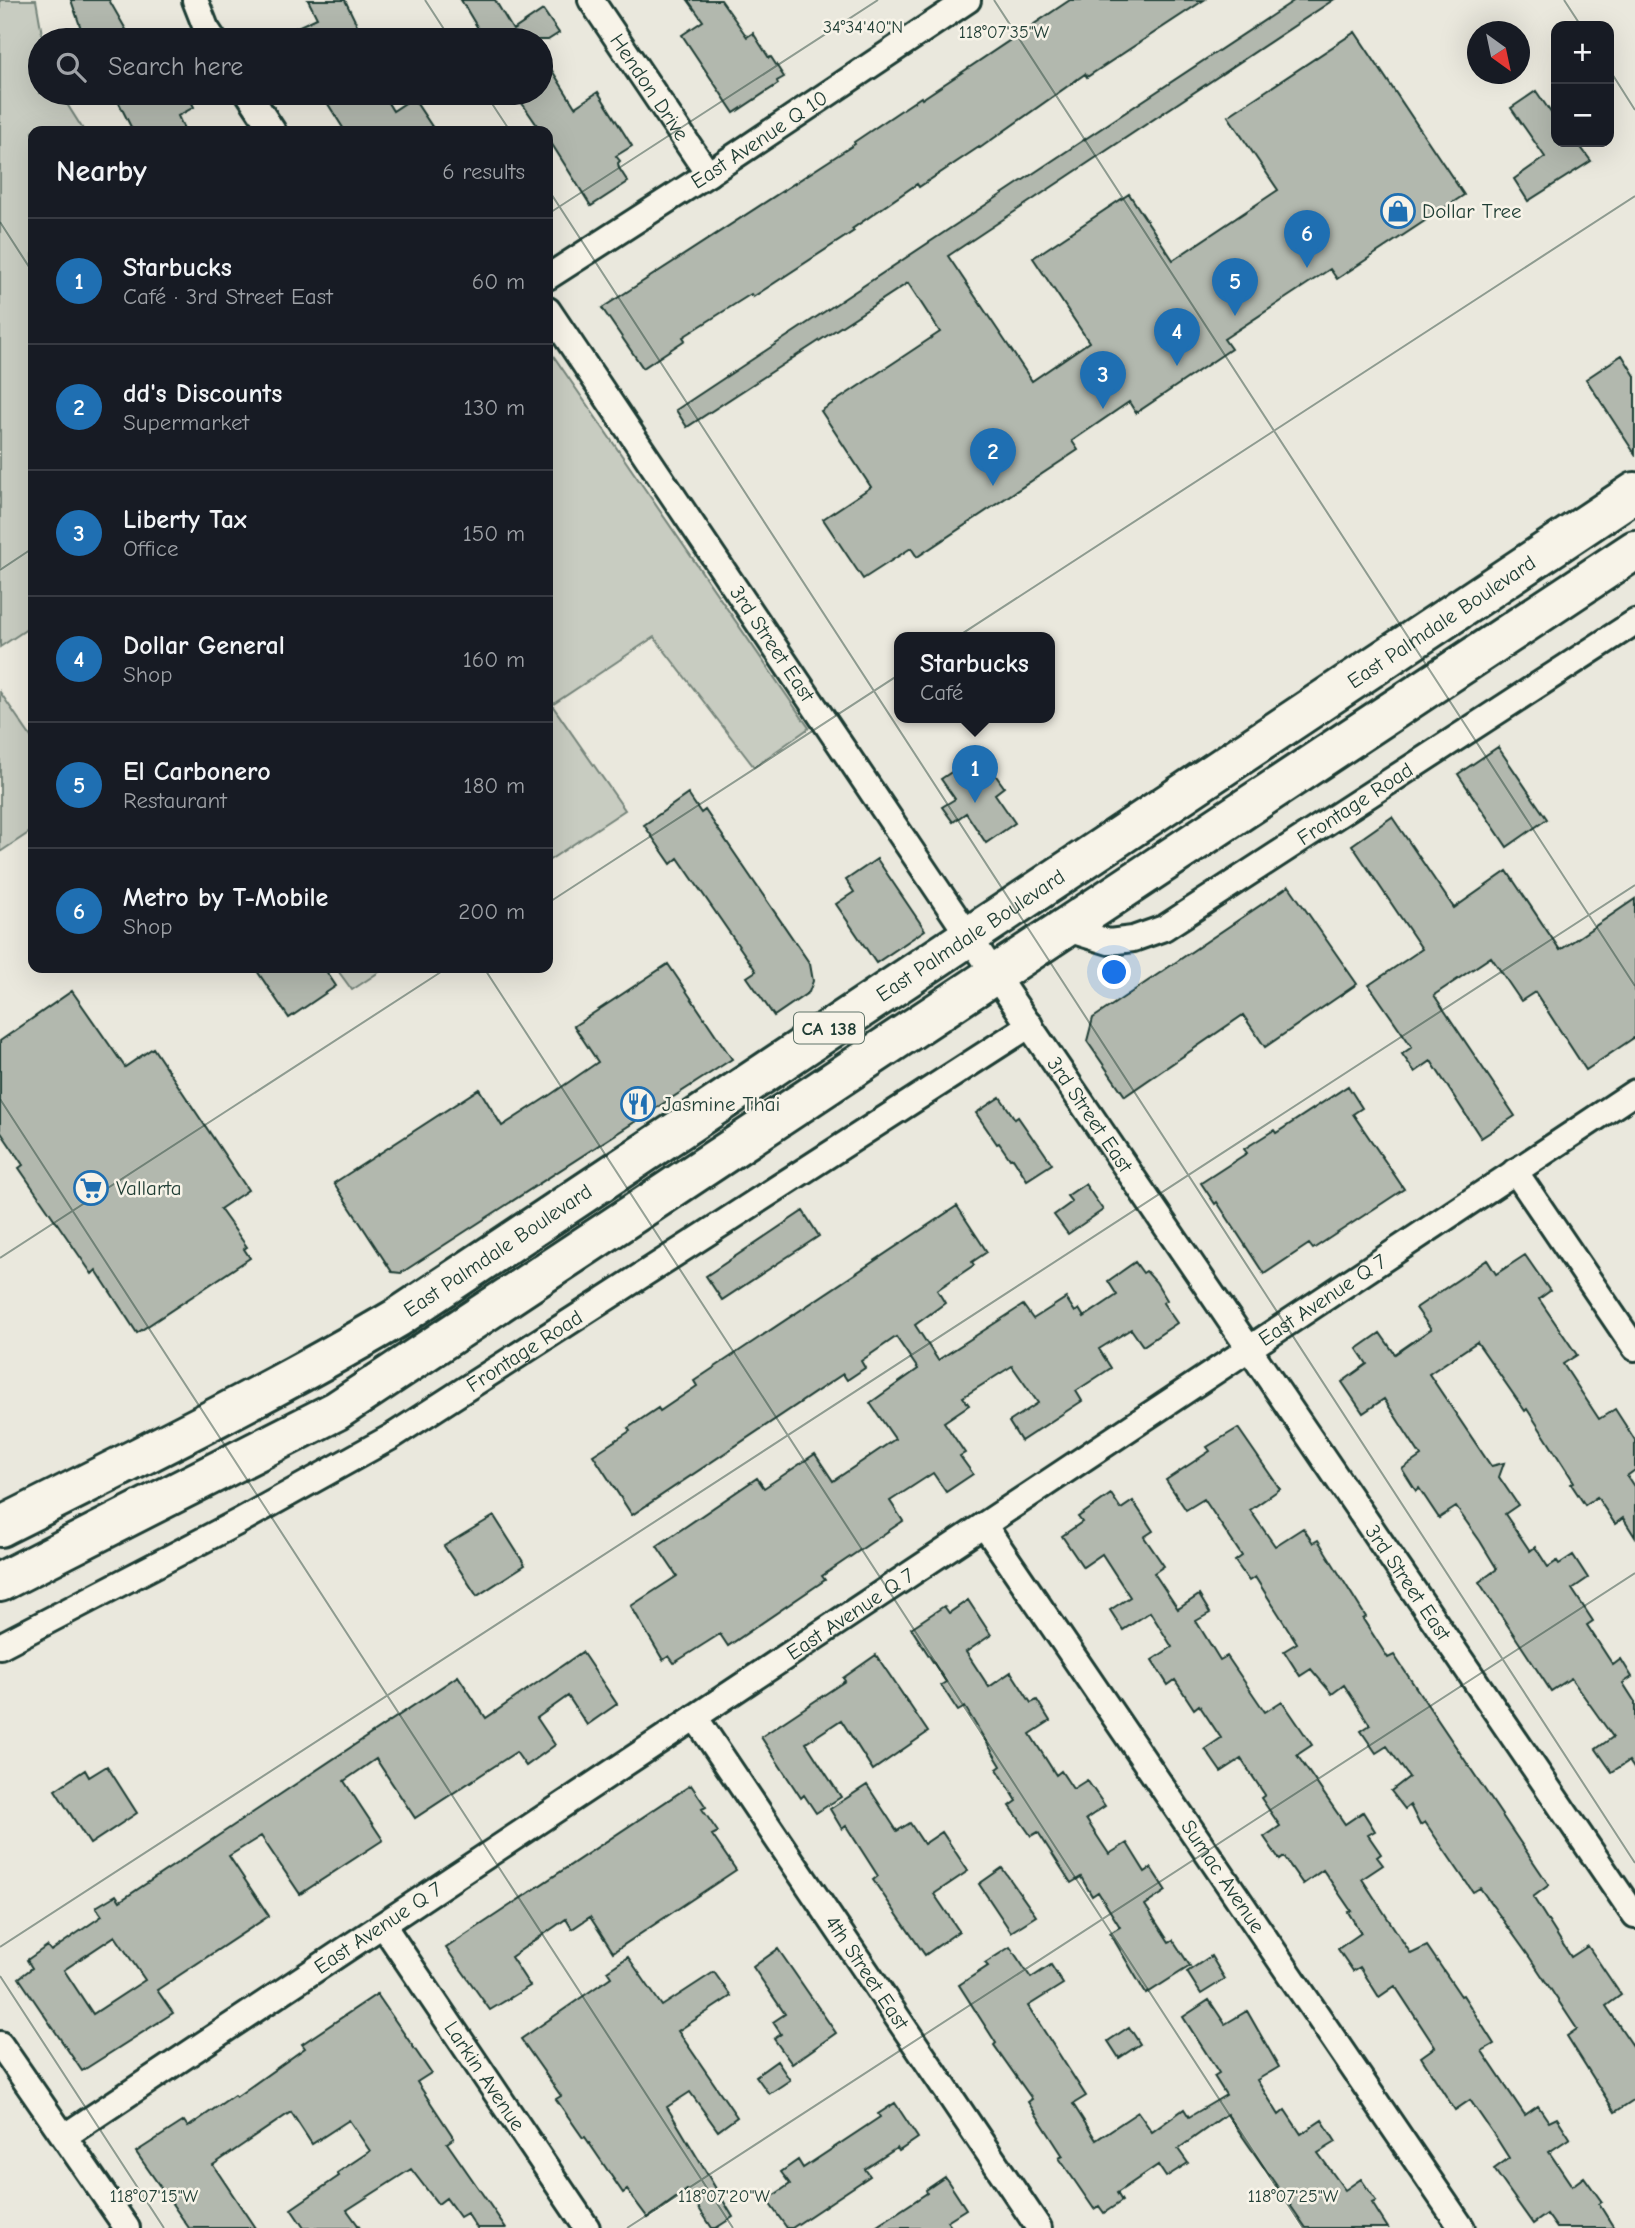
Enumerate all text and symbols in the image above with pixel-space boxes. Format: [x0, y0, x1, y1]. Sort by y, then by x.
text: 34°34'40"N [823, 17, 903, 38]
north arrow [1467, 21, 1530, 84]
map controls [1551, 21, 1614, 147]
button: + [1551, 21, 1614, 84]
text: 118°07'35"W [959, 22, 1050, 43]
search box [28, 28, 553, 105]
street label: Hendon Drive [605, 29, 694, 145]
icon: search [52, 48, 90, 86]
text: Search here [108, 52, 243, 82]
button: − [1551, 84, 1614, 147]
street label: East Avenue Q 10 [686, 85, 832, 194]
text: Nearby [56, 154, 147, 189]
text: 6 results [442, 158, 525, 185]
shop icon: Dollar Tree [1379, 192, 1417, 230]
place label: Dollar Tree [1422, 199, 1522, 223]
pin: 6 [1284, 210, 1330, 268]
text: Starbucks [123, 253, 232, 283]
pin: 5 [1212, 258, 1258, 316]
text: 1 [74, 268, 84, 295]
text: 60 m [472, 268, 525, 295]
text: Café · 3rd Street East [123, 283, 333, 310]
pin: 4 [1154, 308, 1200, 366]
pin: 3 [1080, 351, 1126, 409]
text: dd's Discounts [123, 379, 282, 409]
text: 2 [73, 394, 85, 421]
text: 130 m [464, 394, 525, 421]
text: Supermarket [123, 409, 249, 436]
pin: 2 [970, 428, 1016, 486]
text: Liberty Tax [123, 505, 247, 535]
text: 3 [73, 520, 85, 547]
text: 150 m [463, 520, 525, 547]
text: Office [123, 535, 178, 562]
street label: East Palmdale Boulevard [1343, 550, 1540, 693]
street label: 3rd Street East [725, 581, 820, 707]
text: Dollar General [123, 631, 285, 661]
popup [894, 632, 1055, 723]
text: 4 [74, 646, 84, 673]
text: 160 m [463, 646, 525, 673]
text: Starbucks [920, 649, 1029, 679]
text: Shop [123, 661, 172, 688]
text: Café [920, 679, 963, 706]
pin: 1 [952, 745, 998, 803]
text: El Carbonero [123, 757, 271, 787]
street label: Frontage Road [1293, 758, 1417, 850]
text: 5 [73, 772, 85, 799]
text: 180 m [463, 772, 525, 799]
text: Restaurant [123, 787, 227, 814]
street label: East Palmdale Boulevard [872, 864, 1069, 1007]
text: Metro by T-Mobile [123, 883, 328, 913]
text: 6 [73, 898, 85, 925]
text: 200 m [458, 898, 525, 925]
text: Shop [123, 913, 172, 940]
your location [1097, 955, 1131, 989]
road number: CA 138 [794, 1012, 864, 1044]
street label: 3rd Street East [1042, 1052, 1138, 1178]
restaurant icon: Jasmine Thai [619, 1085, 657, 1123]
place label: Jasmine Thai [662, 1092, 780, 1116]
supermarket icon: Vallarta [72, 1169, 110, 1207]
place label: Vallarta [116, 1176, 182, 1200]
street label: East Palmdale Boulevard [399, 1179, 596, 1322]
street label: East Avenue Q 7 [1254, 1249, 1391, 1351]
street label: Frontage Road [462, 1305, 587, 1397]
street label: 3rd Street East [1360, 1520, 1456, 1646]
street label: East Avenue Q 7 [782, 1563, 919, 1665]
street label: Sumac Avenue [1176, 1815, 1270, 1938]
street label: East Avenue Q 7 [310, 1877, 446, 1979]
street label: 4th Street East [820, 1911, 914, 2035]
street label: Larkin Avenue [439, 2017, 530, 2135]
text: 118°07'15"W [110, 2186, 199, 2207]
text: 118°07'20"W [678, 2186, 770, 2207]
text: 118°07'25"W [1248, 2186, 1339, 2207]

